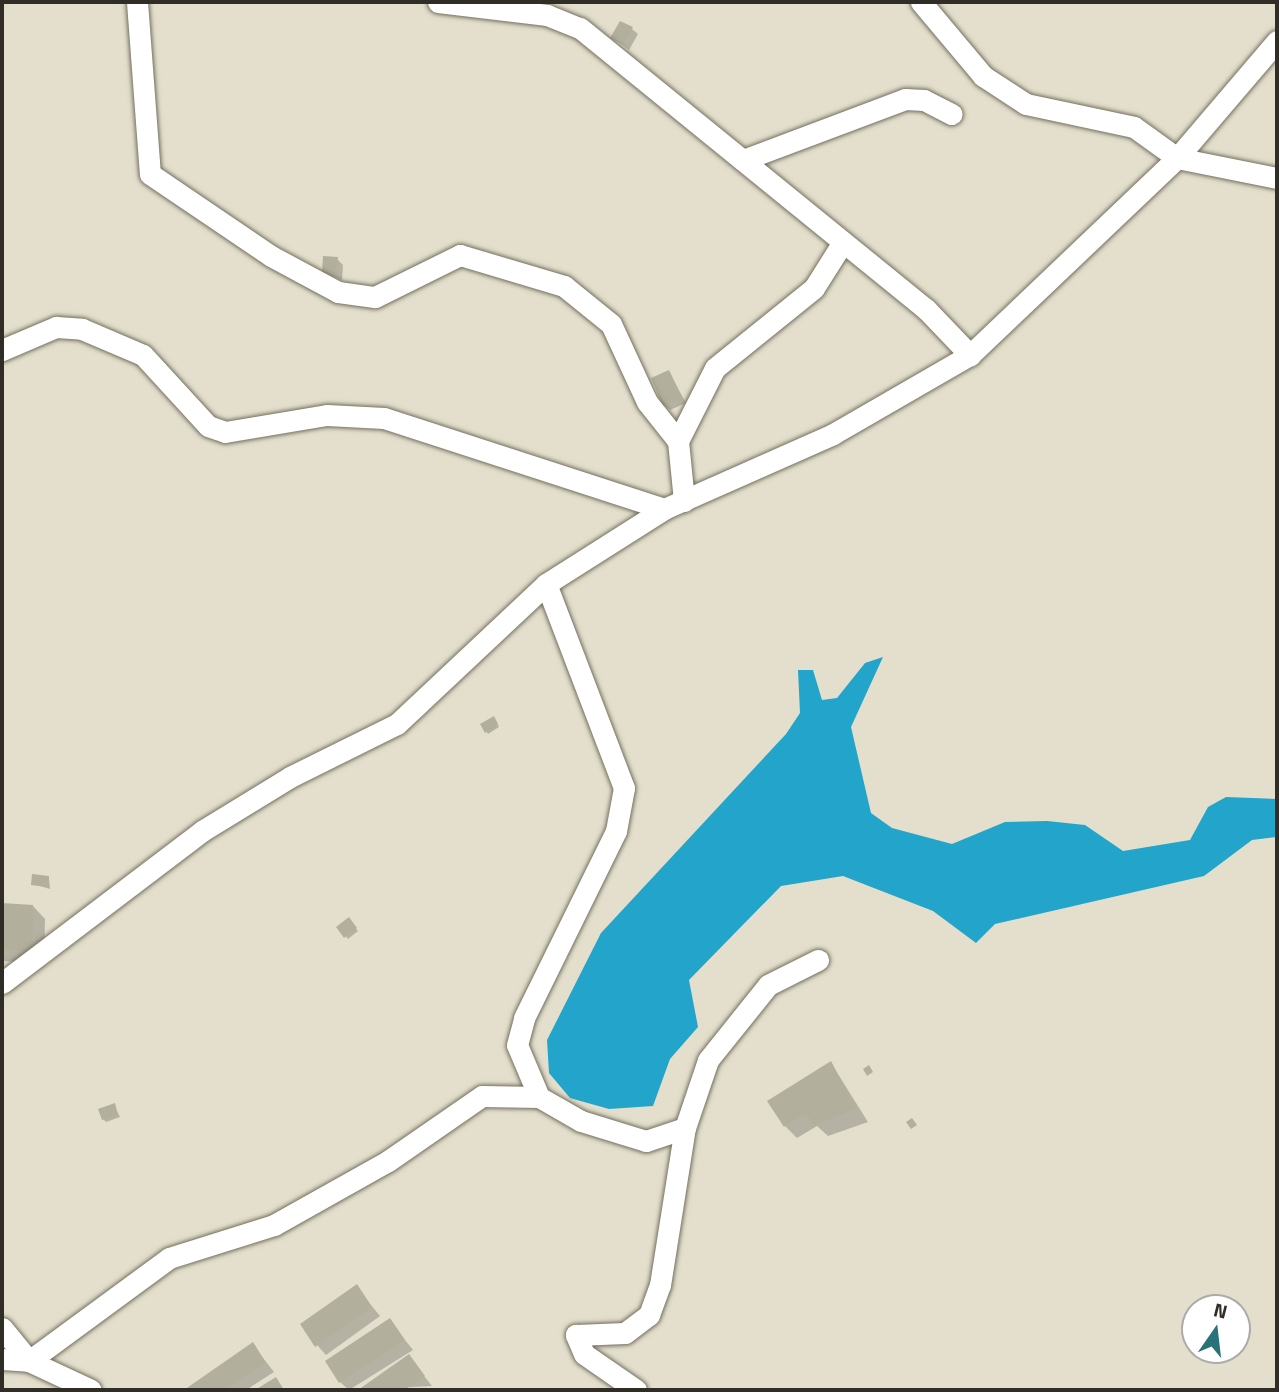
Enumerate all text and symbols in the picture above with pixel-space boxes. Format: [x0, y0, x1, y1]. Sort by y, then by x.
north arrow [1181, 1294, 1251, 1364]
text: N [1211, 1294, 1231, 1326]

